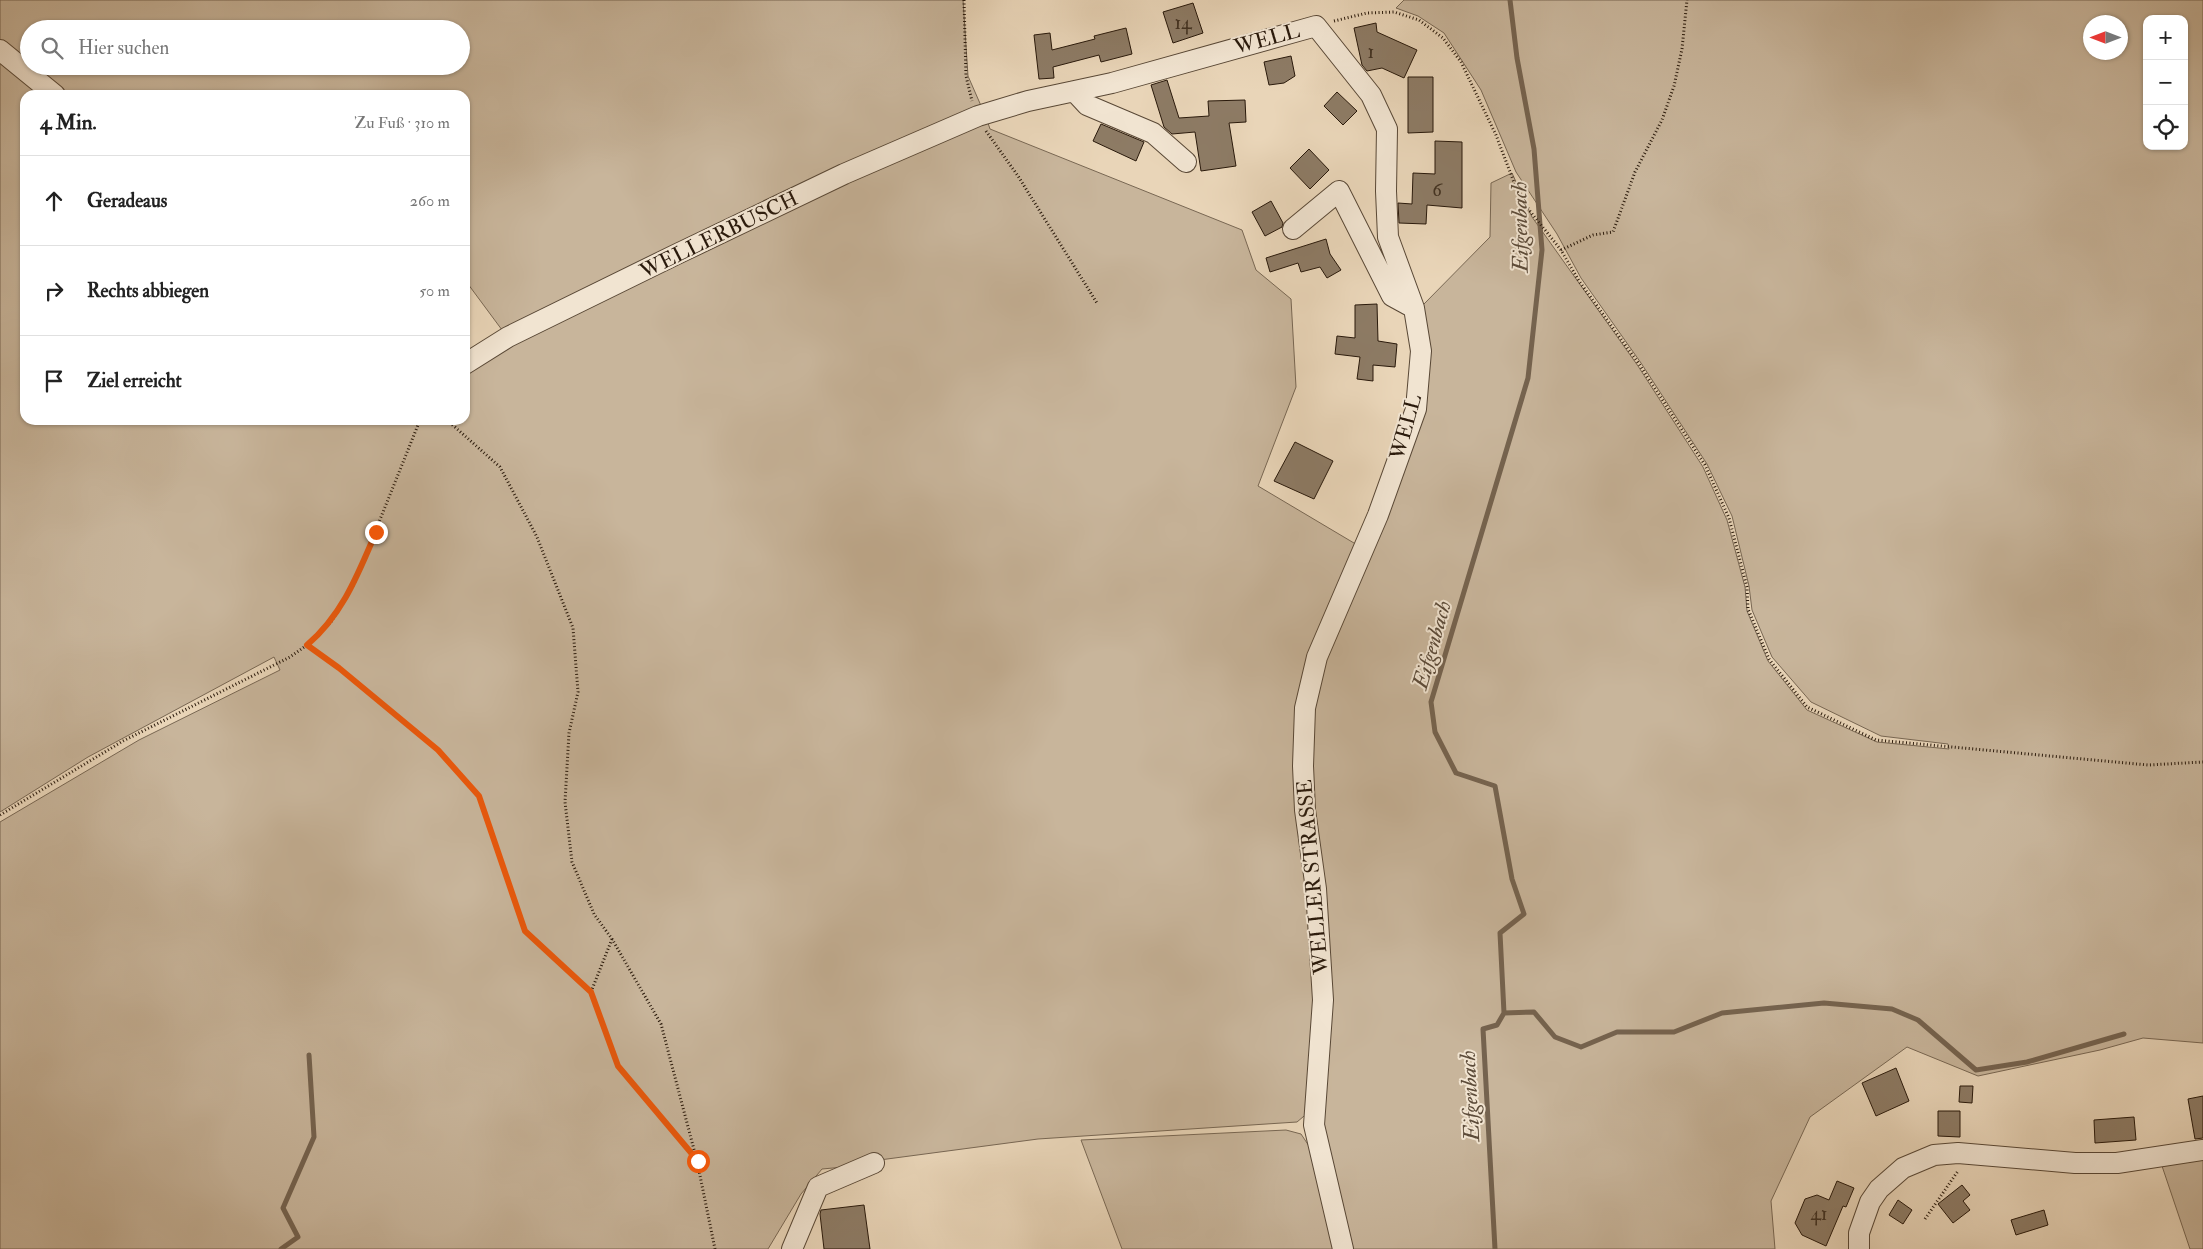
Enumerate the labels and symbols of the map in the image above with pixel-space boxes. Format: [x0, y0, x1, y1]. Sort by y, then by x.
house number: 14 [1174, 11, 1192, 35]
north arrow [2083, 15, 2128, 60]
street label: WELL [1230, 17, 1303, 61]
house number: 1 [1368, 40, 1374, 64]
house number: 6 [1432, 178, 1443, 202]
water label: Eifgenbach [1505, 181, 1535, 275]
street label: WELLERBUSCH [635, 185, 802, 285]
street label: WELL [1384, 391, 1428, 464]
route end [365, 521, 388, 544]
water label: Eifgenbach [1405, 597, 1458, 694]
street label: WELLER STRASSE [1291, 778, 1335, 977]
water label: Eifgenbach [1454, 1050, 1486, 1144]
route start [687, 1150, 710, 1173]
house number: 41 [1810, 1202, 1828, 1226]

